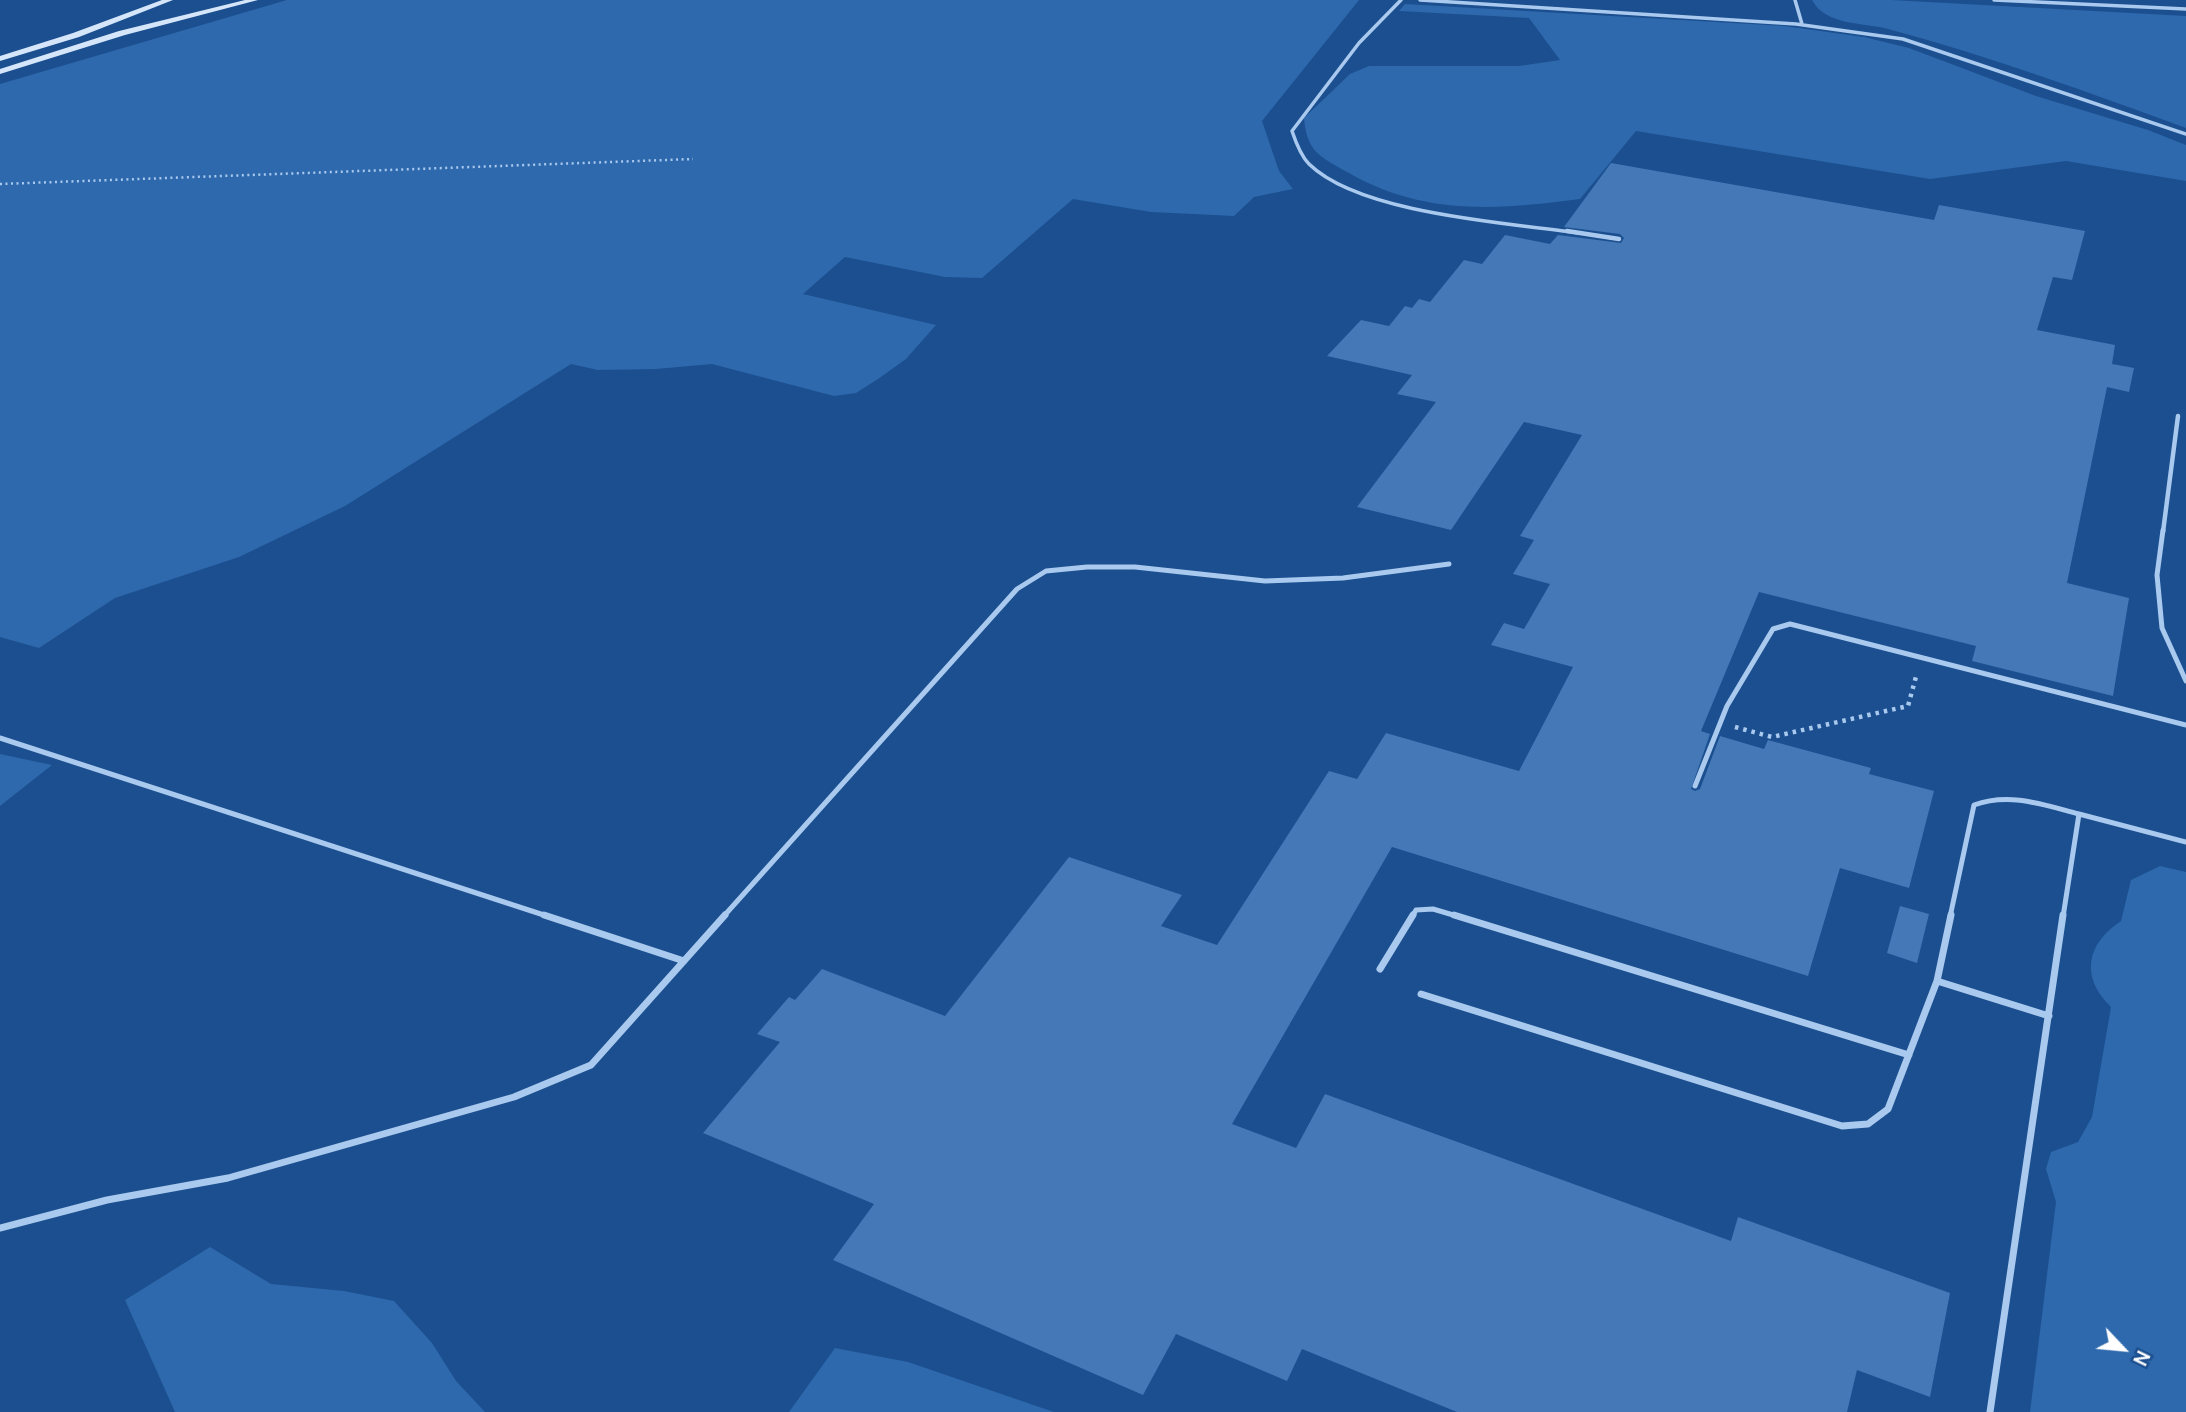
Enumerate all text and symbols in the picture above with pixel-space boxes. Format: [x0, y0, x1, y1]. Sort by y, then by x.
north arrow [2088, 1314, 2158, 1384]
text: N [2127, 1346, 2157, 1370]

